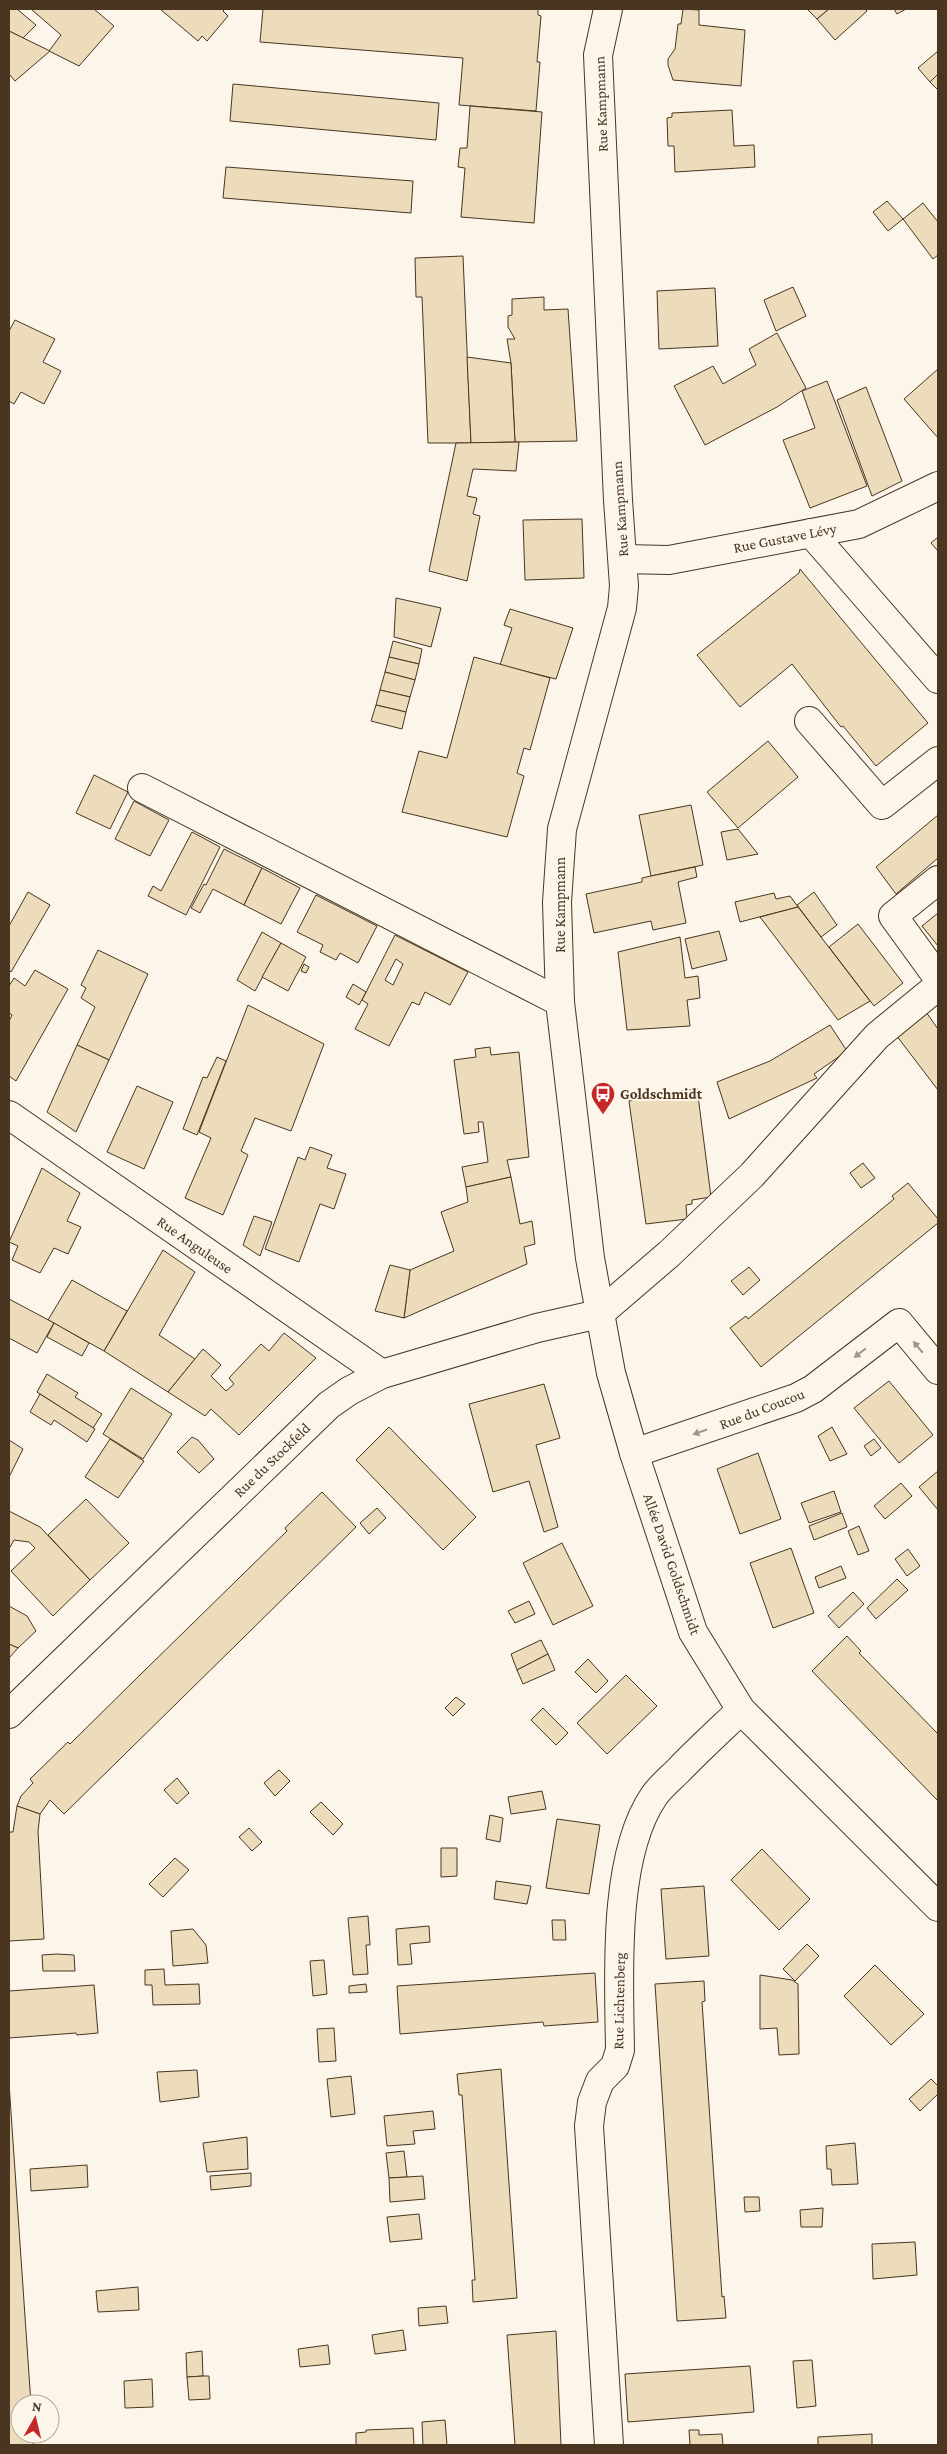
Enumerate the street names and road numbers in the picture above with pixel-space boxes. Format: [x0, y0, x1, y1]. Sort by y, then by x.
street label: Rue Kampmann [591, 56, 612, 152]
street label: Rue Kampmann [609, 461, 632, 557]
street label: Rue Gustave Lévy [732, 520, 838, 557]
street label: Rue Kampmann [552, 857, 569, 953]
street label: Rue Anguleuse [154, 1213, 236, 1278]
street label: Rue du Coucou [717, 1385, 807, 1433]
street label: Rue du Stockfeld [231, 1420, 313, 1500]
street label: Allée David Goldschmidt [640, 1491, 704, 1638]
street label: Rue Lichtenberg [610, 1952, 629, 2050]

